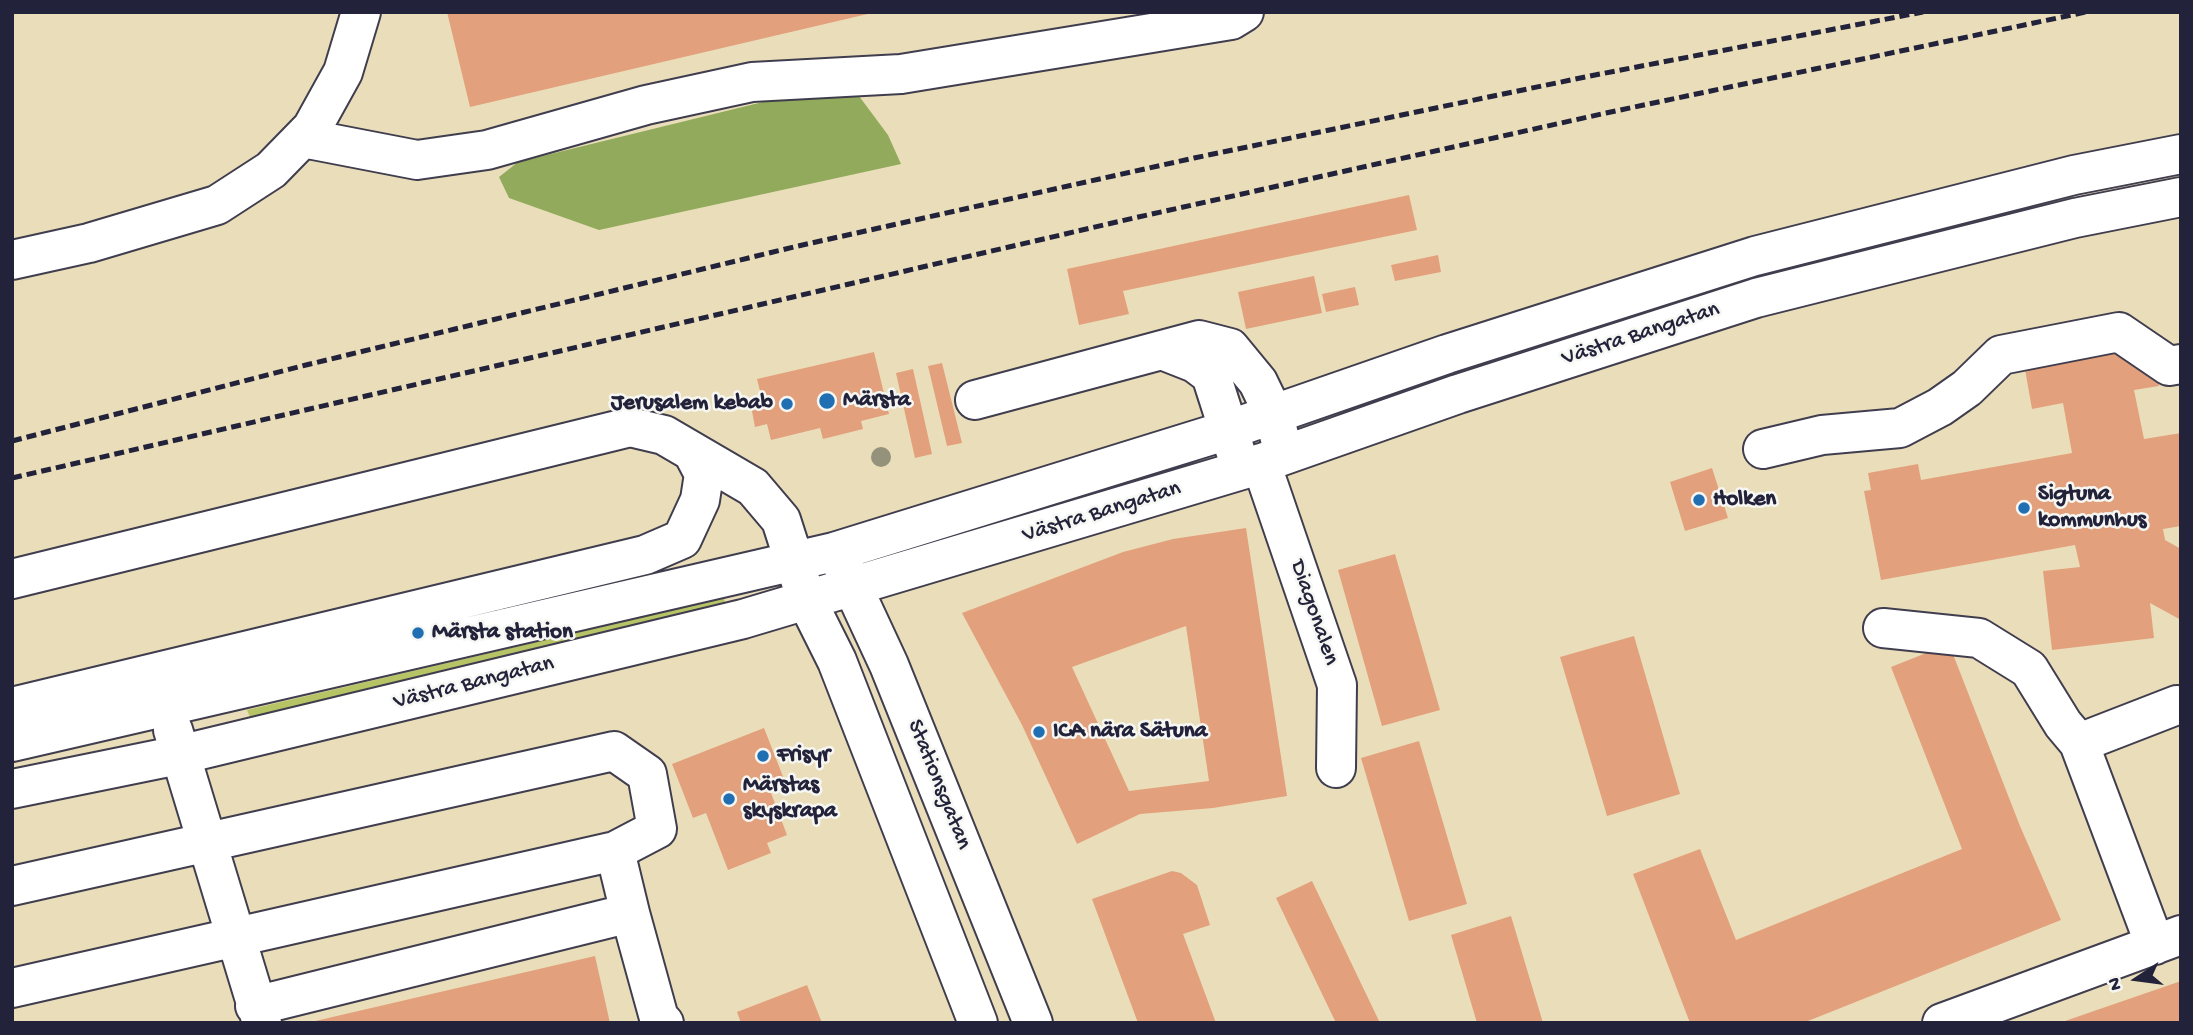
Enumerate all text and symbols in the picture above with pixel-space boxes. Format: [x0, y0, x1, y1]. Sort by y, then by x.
street label: Västra Bangatan [1559, 297, 1723, 373]
place label: Märsta [843, 387, 910, 415]
place label: Jerusalem kebab [611, 390, 773, 418]
marker: Märsta [817, 391, 837, 411]
marker: Jerusalem kebab [779, 396, 795, 412]
street label: Västra Bangatan [1019, 476, 1185, 550]
place label: Sigtuna kommunhus [2038, 481, 2146, 535]
place label: Holken [1713, 486, 1776, 514]
marker: Holken [1691, 492, 1707, 508]
marker: Sigtuna kommunhus [2016, 500, 2032, 516]
street label: Diagonalen [1282, 557, 1344, 669]
place label: Märsta station [432, 619, 573, 647]
marker: Märsta station [410, 625, 426, 641]
street label: Västra Bangatan [391, 651, 557, 717]
street label: Stationsgatan [899, 716, 977, 854]
place label: ICA nära Sätuna [1053, 718, 1207, 746]
marker: ICA nära Sätuna [1031, 724, 1047, 740]
place label: Frisyr [777, 742, 830, 770]
marker: Frisyr [755, 748, 771, 764]
place label: Märstas skyskrapa [743, 772, 837, 826]
marker: Märstas skyskrapa [721, 791, 737, 807]
north arrow [2102, 944, 2172, 1014]
text: N [2103, 975, 2129, 992]

